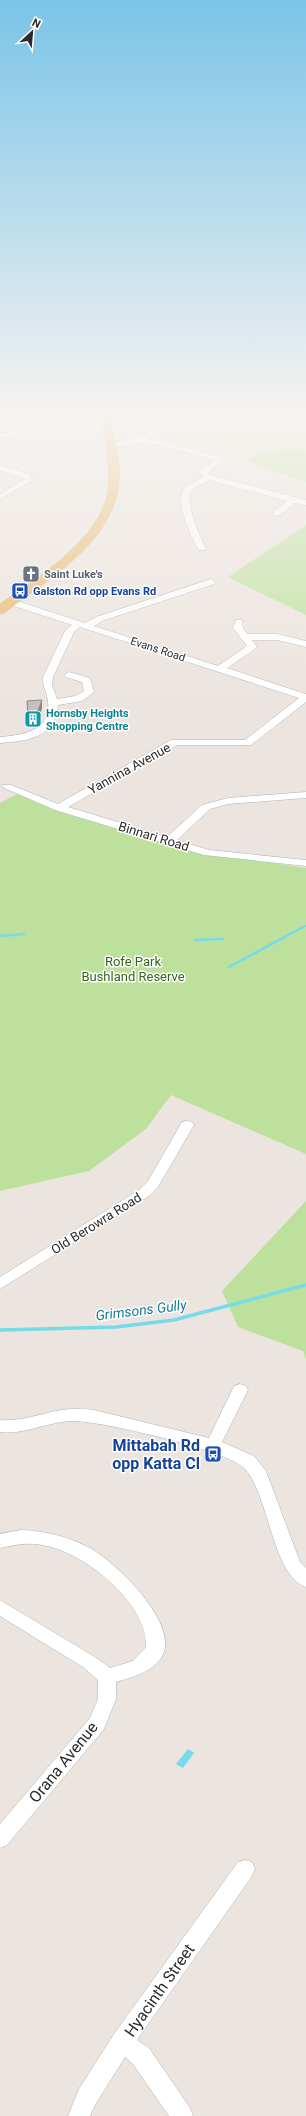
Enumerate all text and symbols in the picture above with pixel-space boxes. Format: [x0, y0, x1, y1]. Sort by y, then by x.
north arrow [12, 12, 52, 52]
text: N [30, 16, 43, 31]
church icon: Saint Luke's [21, 564, 41, 584]
place label: Saint Luke's [44, 568, 103, 581]
bus stop icon: Galston Rd opp Evans Rd [10, 581, 30, 601]
place label: Galston Rd opp Evans Rd [33, 585, 156, 598]
street label: Evans Road [129, 634, 187, 664]
place label: Hornsby Heights Shopping Centre [46, 707, 129, 733]
building icon: Hornsby Heights Shopping Centre [23, 709, 43, 729]
street label: Yannina Avenue [85, 740, 173, 797]
street label: Binnari Road [117, 819, 191, 854]
park label: Rofe Park Bushland Reserve [81, 954, 185, 984]
street label: Old Berowra Road [48, 1190, 144, 1257]
water label: Grimsons Gully [95, 1296, 188, 1324]
place label: Mittabah Rd opp Katta Cl [112, 1436, 200, 1473]
bus stop icon: Mittabah Rd opp Katta Cl [203, 1444, 223, 1464]
street label: Orana Avenue [25, 1718, 102, 1807]
street label: Hyacinth Street [120, 1940, 198, 2040]

